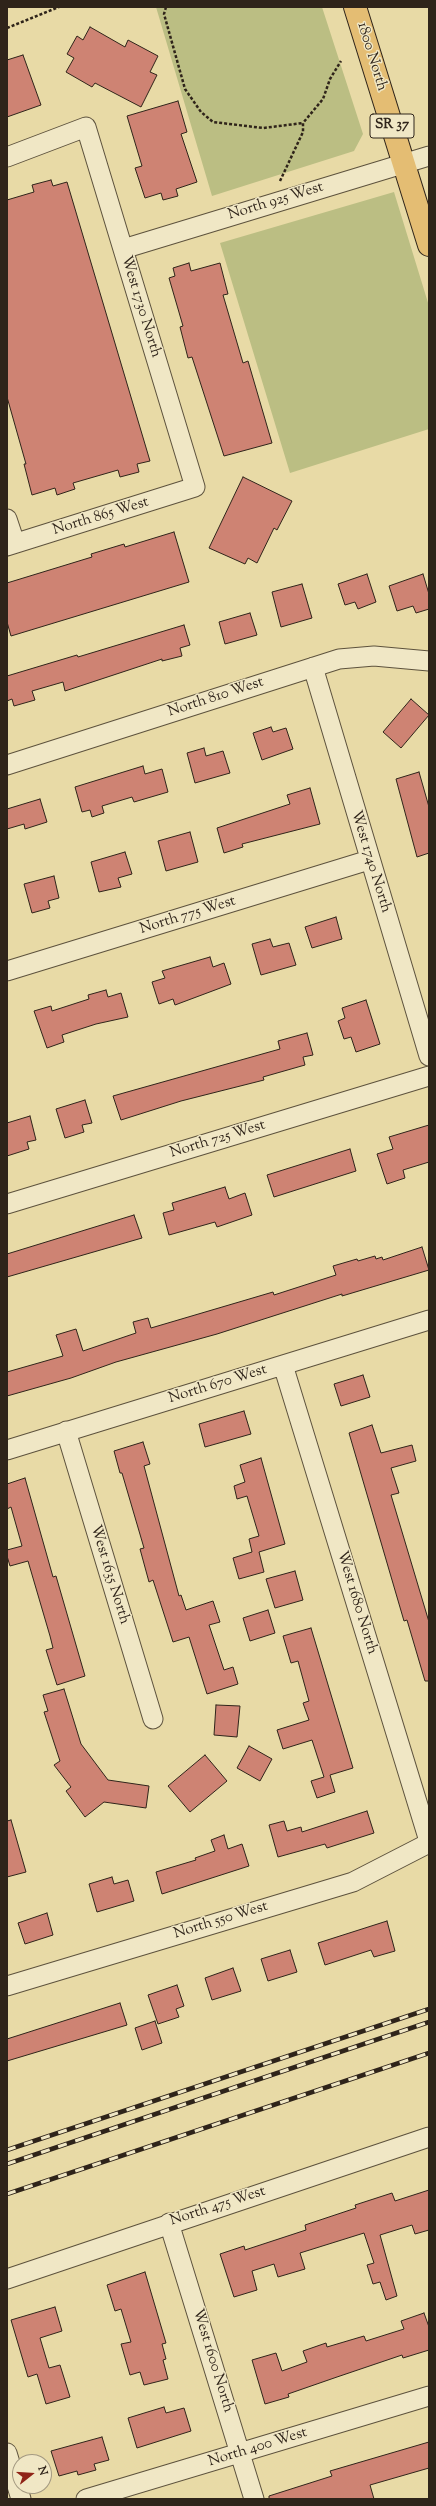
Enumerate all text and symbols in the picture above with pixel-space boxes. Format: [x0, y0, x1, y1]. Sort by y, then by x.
street label: 1800 North [352, 20, 390, 94]
road number: SR 37 [370, 114, 414, 138]
street label: North 925 West [226, 179, 326, 225]
street label: West 1730 North [116, 254, 164, 360]
street label: North 865 West [51, 494, 151, 540]
street label: North 810 West [166, 674, 266, 722]
street label: West 1740 North [346, 809, 394, 915]
street label: North 775 West [138, 893, 238, 939]
street label: North 725 West [168, 1117, 268, 1163]
street label: North 670 West [167, 1362, 269, 1408]
street label: West 1635 North [85, 1523, 133, 1627]
street label: West 1680 North [332, 1549, 380, 1657]
street label: North 550 West [172, 1898, 270, 1944]
street label: North 475 West [168, 2183, 268, 2231]
street label: West 1600 North [188, 2307, 236, 2415]
street label: North 400 West [206, 2424, 310, 2472]
north arrow [12, 2454, 52, 2494]
text: N [34, 2464, 51, 2477]

